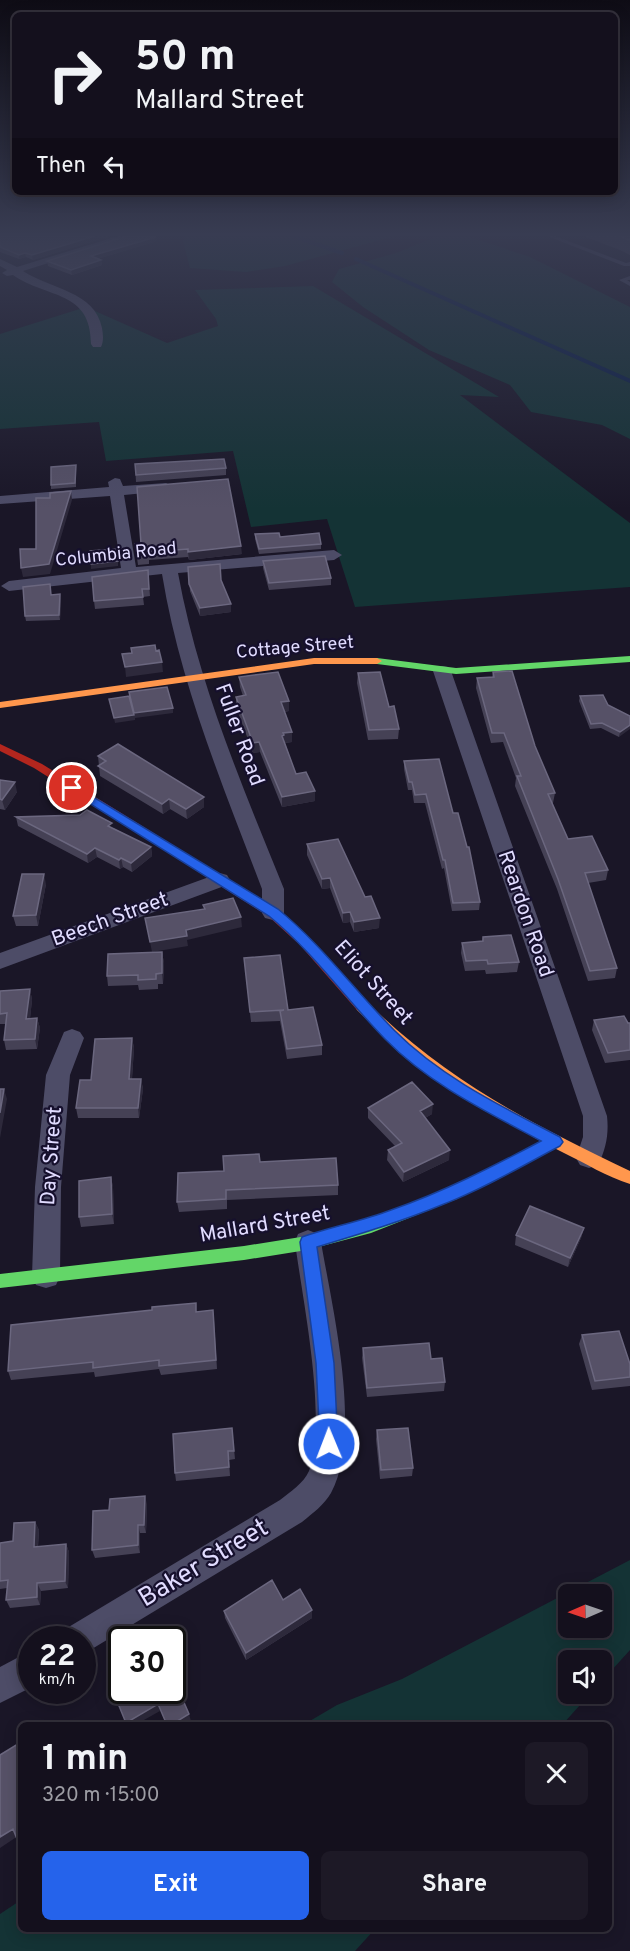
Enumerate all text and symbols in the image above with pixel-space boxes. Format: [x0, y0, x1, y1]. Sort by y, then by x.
text: 50 m [135, 32, 236, 85]
icon: right [36, 36, 114, 114]
text: Mallard Street [135, 84, 304, 118]
icon: left [98, 150, 131, 183]
text: Then [36, 153, 86, 180]
street label: Columbia Road [54, 537, 178, 573]
street label: Cottage Street [235, 631, 355, 665]
street label: Fuller Road [208, 680, 270, 790]
pin [46, 762, 97, 813]
icon: arrive [55, 771, 88, 804]
street label: Reardon Road [491, 847, 559, 981]
street label: Beech Street [48, 886, 172, 954]
street label: Eliot Street [328, 935, 418, 1031]
street label: Day Street [35, 1106, 69, 1206]
street label: Mallard Street [198, 1200, 332, 1250]
position arrow [297, 1412, 361, 1476]
street label: Baker Street [133, 1512, 275, 1616]
north arrow [558, 1584, 612, 1638]
map controls [558, 1584, 612, 1704]
speed limit sign: 30 [108, 1626, 186, 1704]
text: 22 [39, 1639, 75, 1676]
button: sound [558, 1650, 612, 1704]
text: km/h [39, 1671, 75, 1690]
text: 1 min [42, 1737, 128, 1783]
button: close [525, 1742, 588, 1805]
text: 320 m · 15:00 [42, 1783, 160, 1809]
button: Exit [42, 1851, 309, 1920]
button: Share [321, 1851, 588, 1920]

